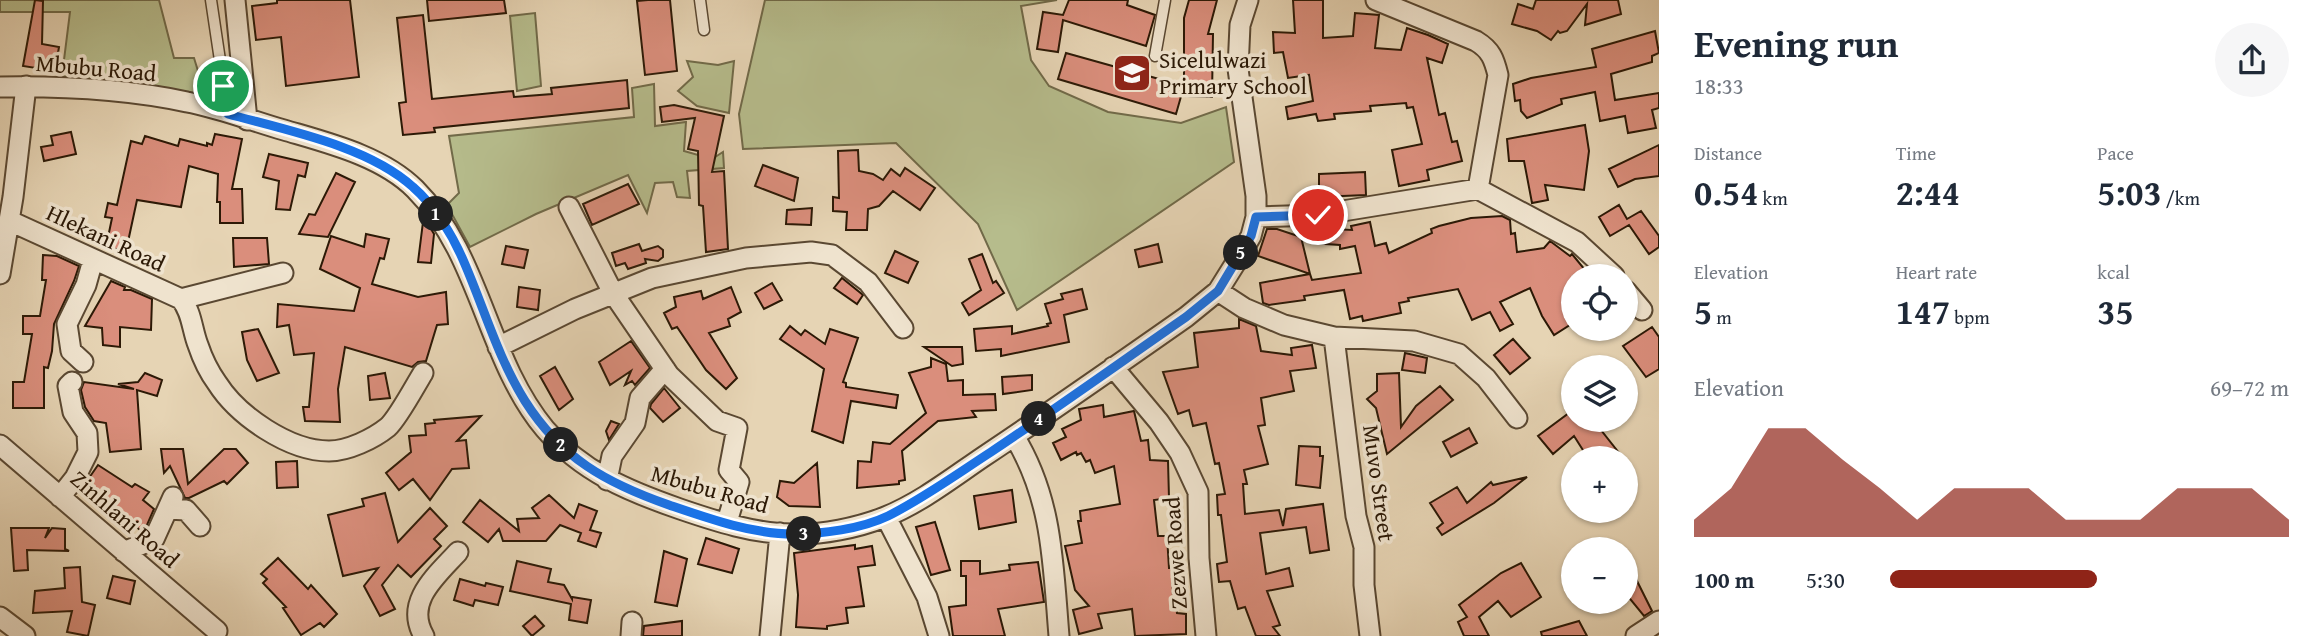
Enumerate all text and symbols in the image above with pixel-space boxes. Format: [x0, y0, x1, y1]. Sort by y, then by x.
text: Evening run [1694, 15, 1898, 71]
button: share [2215, 23, 2289, 97]
place label: Sicelulwazi Primary School [1159, 43, 1307, 102]
street label: Mbubu Road [34, 46, 158, 89]
school or university icon: Sicelulwazi Primary School [1111, 52, 1153, 94]
pin [193, 56, 253, 116]
icon: arrive [204, 67, 242, 105]
text: 18:33 [1694, 69, 1744, 102]
text: Distance [1694, 139, 1762, 167]
text: Time [1896, 139, 1936, 167]
text: Pace [2097, 139, 2134, 167]
text: 0.54 [1694, 167, 1758, 218]
text: 2:44 [1896, 167, 1960, 218]
text: 5:03 [2097, 167, 2162, 218]
text: km [1758, 184, 1788, 212]
text: /km [2162, 184, 2200, 212]
pin [1288, 185, 1348, 245]
street label: Hlekani Road [41, 196, 172, 280]
pin: 1 [418, 196, 453, 232]
icon: check [1299, 196, 1337, 234]
text: 1 [431, 199, 440, 227]
pin: 5 [1224, 236, 1258, 270]
text: 5 [1236, 238, 1245, 266]
text: Elevation [1694, 258, 1768, 286]
text: Heart rate [1896, 258, 1977, 286]
text: kcal [2097, 258, 2130, 286]
map controls [1561, 264, 1638, 614]
button: locate [1561, 264, 1638, 341]
text: 5 [1694, 286, 1712, 337]
text: 147 [1896, 286, 1950, 337]
text: 35 [2097, 286, 2134, 337]
text: m [1712, 303, 1732, 331]
text: bpm [1950, 303, 1990, 331]
button: layers [1561, 355, 1638, 432]
text: Elevation [1694, 371, 1784, 404]
text: 69–72 m [2210, 371, 2289, 404]
pin: 4 [1021, 402, 1056, 436]
text: 4 [1034, 404, 1043, 432]
street label: Muvo Street [1355, 423, 1404, 543]
pin: 2 [544, 428, 578, 462]
text: 2 [556, 430, 565, 458]
button: + [1561, 446, 1638, 523]
street label: Mbubu Road [648, 456, 773, 521]
street label: Zinhlani Road [64, 462, 187, 576]
street label: Zezwe Road [1154, 495, 1195, 611]
pin: 3 [786, 516, 822, 552]
text: 3 [799, 519, 808, 547]
button: − [1561, 537, 1638, 614]
text: 100 m [1694, 563, 1755, 596]
text: 5:30 [1806, 563, 1845, 596]

